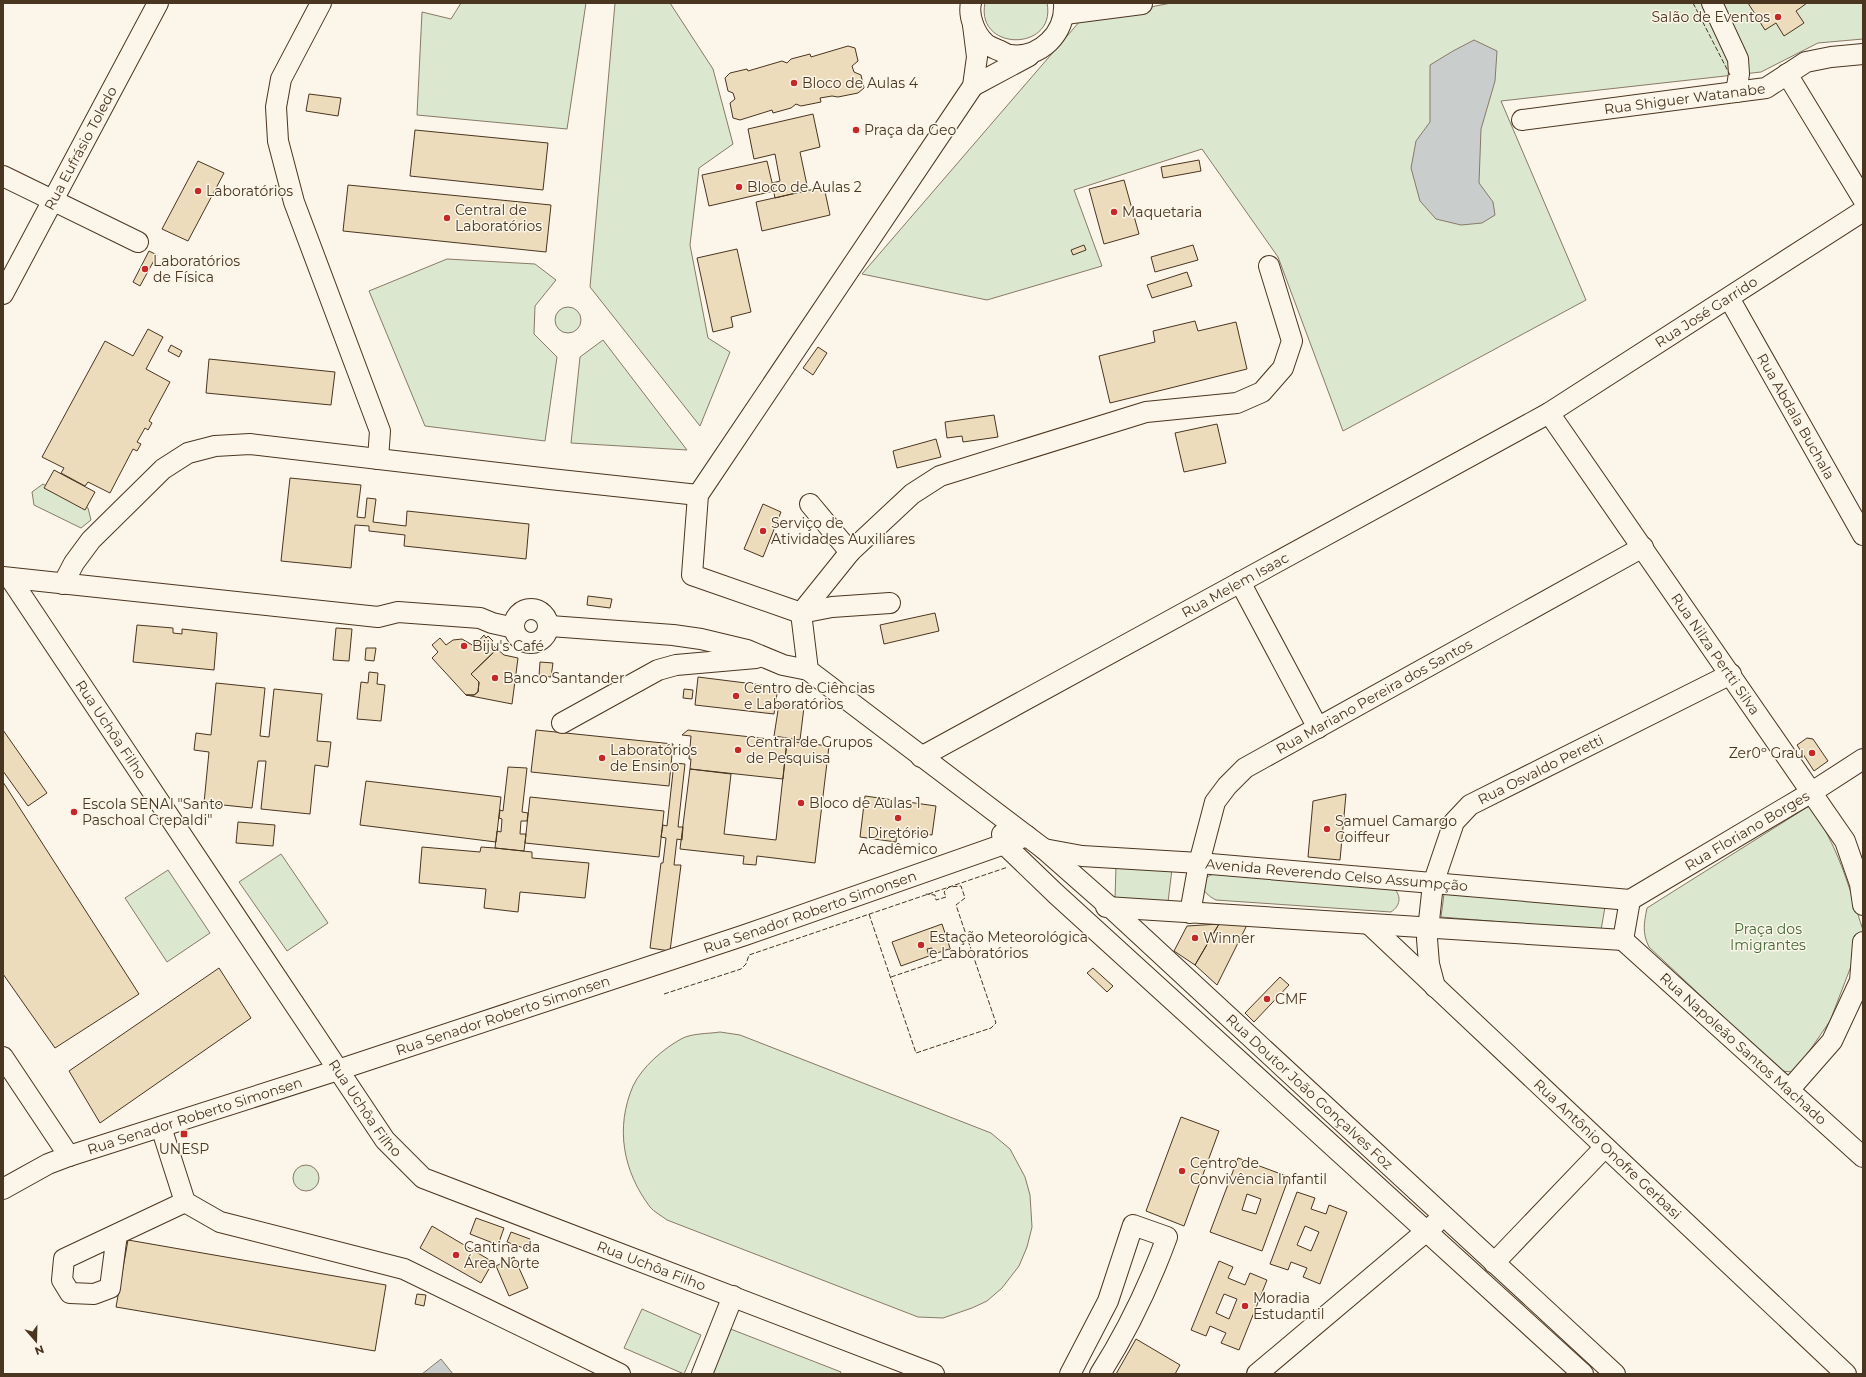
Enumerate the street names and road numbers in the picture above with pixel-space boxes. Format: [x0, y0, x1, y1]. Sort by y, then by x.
street label: Rua Shiguer Watanabe [1603, 79, 1766, 118]
street label: Rua Eufrásio Toledo [40, 83, 121, 213]
street label: Rua José Garrido [1652, 272, 1761, 351]
street label: Rua Abdala Buchala [1753, 350, 1839, 483]
street label: Rua Melem Isaac [1178, 548, 1292, 622]
street label: Rua Nilza Pertti Silva [1667, 590, 1764, 718]
street label: Rua Mariano Pereira dos Santos [1273, 635, 1476, 758]
street label: Rua Uchôa Filho [72, 676, 151, 782]
street label: Rua Osvaldo Peretti [1475, 730, 1607, 809]
street label: Rua Floriano Borges [1681, 787, 1813, 875]
street label: Avenida Reverendo Celso Assumpção [1205, 855, 1469, 895]
street label: Rua Senador Roberto Simonsen [701, 866, 919, 957]
street label: Rua Napoleão Santos Machado [1656, 969, 1830, 1129]
street label: Rua Senador Roberto Simonsen [393, 971, 612, 1059]
street label: Rua Doutor João Gonçalves Foz [1222, 1010, 1397, 1173]
street label: Rua Uchôa Filho [325, 1056, 406, 1161]
street label: Rua Senador Roberto Simonsen [85, 1073, 305, 1159]
street label: Rua Antônio Onofre Gerbasi [1530, 1075, 1685, 1223]
street label: Rua Uchôa Filho [594, 1237, 709, 1295]

